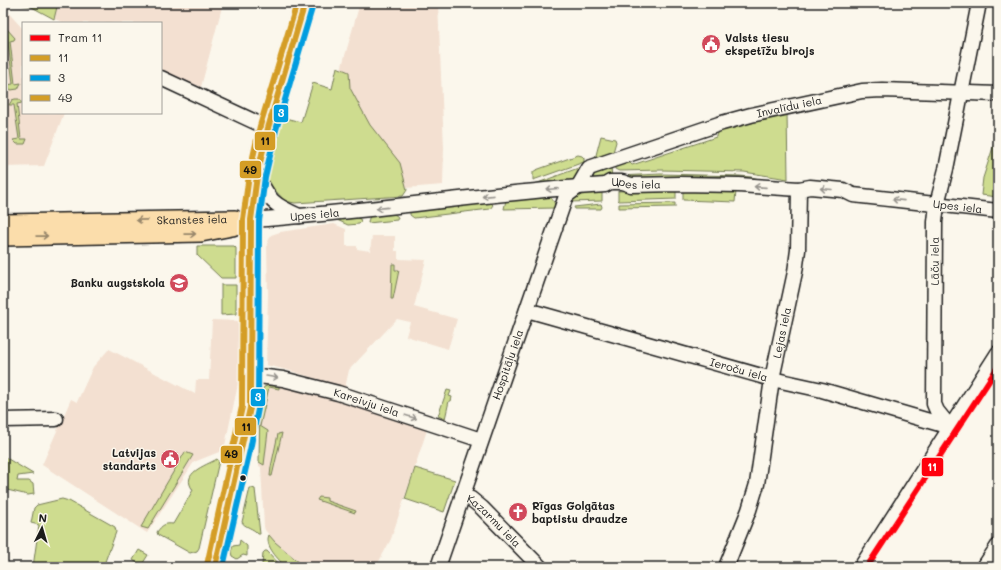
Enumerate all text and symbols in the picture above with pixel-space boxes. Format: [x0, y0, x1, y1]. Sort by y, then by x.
legend [22, 22, 162, 114]
text: Tram 11 [58, 29, 102, 45]
place label: Valsts tiesu ekspetīžu birojs [725, 30, 815, 58]
public building icon: Valsts tiesu ekspetīžu birojs [700, 33, 722, 55]
text: 11 [58, 49, 69, 65]
text: 3 [58, 69, 65, 85]
text: 49 [58, 89, 72, 105]
street label: Invalīdu iela [755, 92, 823, 121]
line badge: 3 [273, 104, 289, 123]
text: 3 [278, 105, 285, 120]
line badge: 11 [254, 131, 276, 151]
text: 11 [260, 133, 270, 148]
line badge: 49 [239, 160, 262, 179]
text: 49 [243, 162, 257, 177]
street label: Upes iela [612, 173, 661, 192]
one-way arrow [754, 183, 767, 190]
one-way arrow [820, 185, 833, 192]
one-way arrow [546, 186, 559, 193]
one-way arrow [482, 192, 495, 200]
one-way arrow [892, 196, 905, 203]
street label: Upes iela [932, 196, 983, 216]
street label: Upes iela [289, 204, 340, 224]
one-way arrow [376, 204, 389, 212]
street label: Skanstes iela [156, 211, 228, 227]
one-way arrow [136, 216, 149, 224]
one-way arrow [183, 230, 196, 238]
one-way arrow [35, 232, 48, 240]
street label: Lāču iela [927, 237, 942, 286]
school or university icon: Banku augstskola [168, 272, 190, 294]
place label: Banku augstskola [70, 275, 165, 290]
street label: Lejas iela [769, 306, 794, 360]
street label: Hospitāļu iela [488, 327, 526, 402]
street label: Ieroču iela [708, 354, 770, 384]
one-way arrow [265, 373, 278, 381]
street label: Kareivju iela [332, 384, 402, 420]
line badge: 3 [250, 388, 266, 407]
text: 3 [255, 389, 262, 404]
one-way arrow [404, 414, 417, 421]
line badge: 11 [234, 417, 257, 436]
text: 11 [241, 419, 251, 434]
place label: Latvijas standarts [103, 445, 156, 473]
line badge: 49 [220, 445, 243, 464]
text: 49 [224, 446, 238, 461]
public building icon: Latvijas standarts [159, 448, 181, 470]
line badge: 11 [921, 457, 944, 477]
text: 11 [927, 459, 937, 474]
unlabelled marker [238, 473, 248, 483]
street label: Kazarmu iela [465, 490, 525, 550]
place label: Rīgas Golgātas baptistu draudze [532, 498, 628, 526]
church icon: Rīgas Golgātas baptistu draudze [507, 501, 529, 523]
north arrow [22, 508, 62, 548]
text: N [38, 510, 48, 525]

